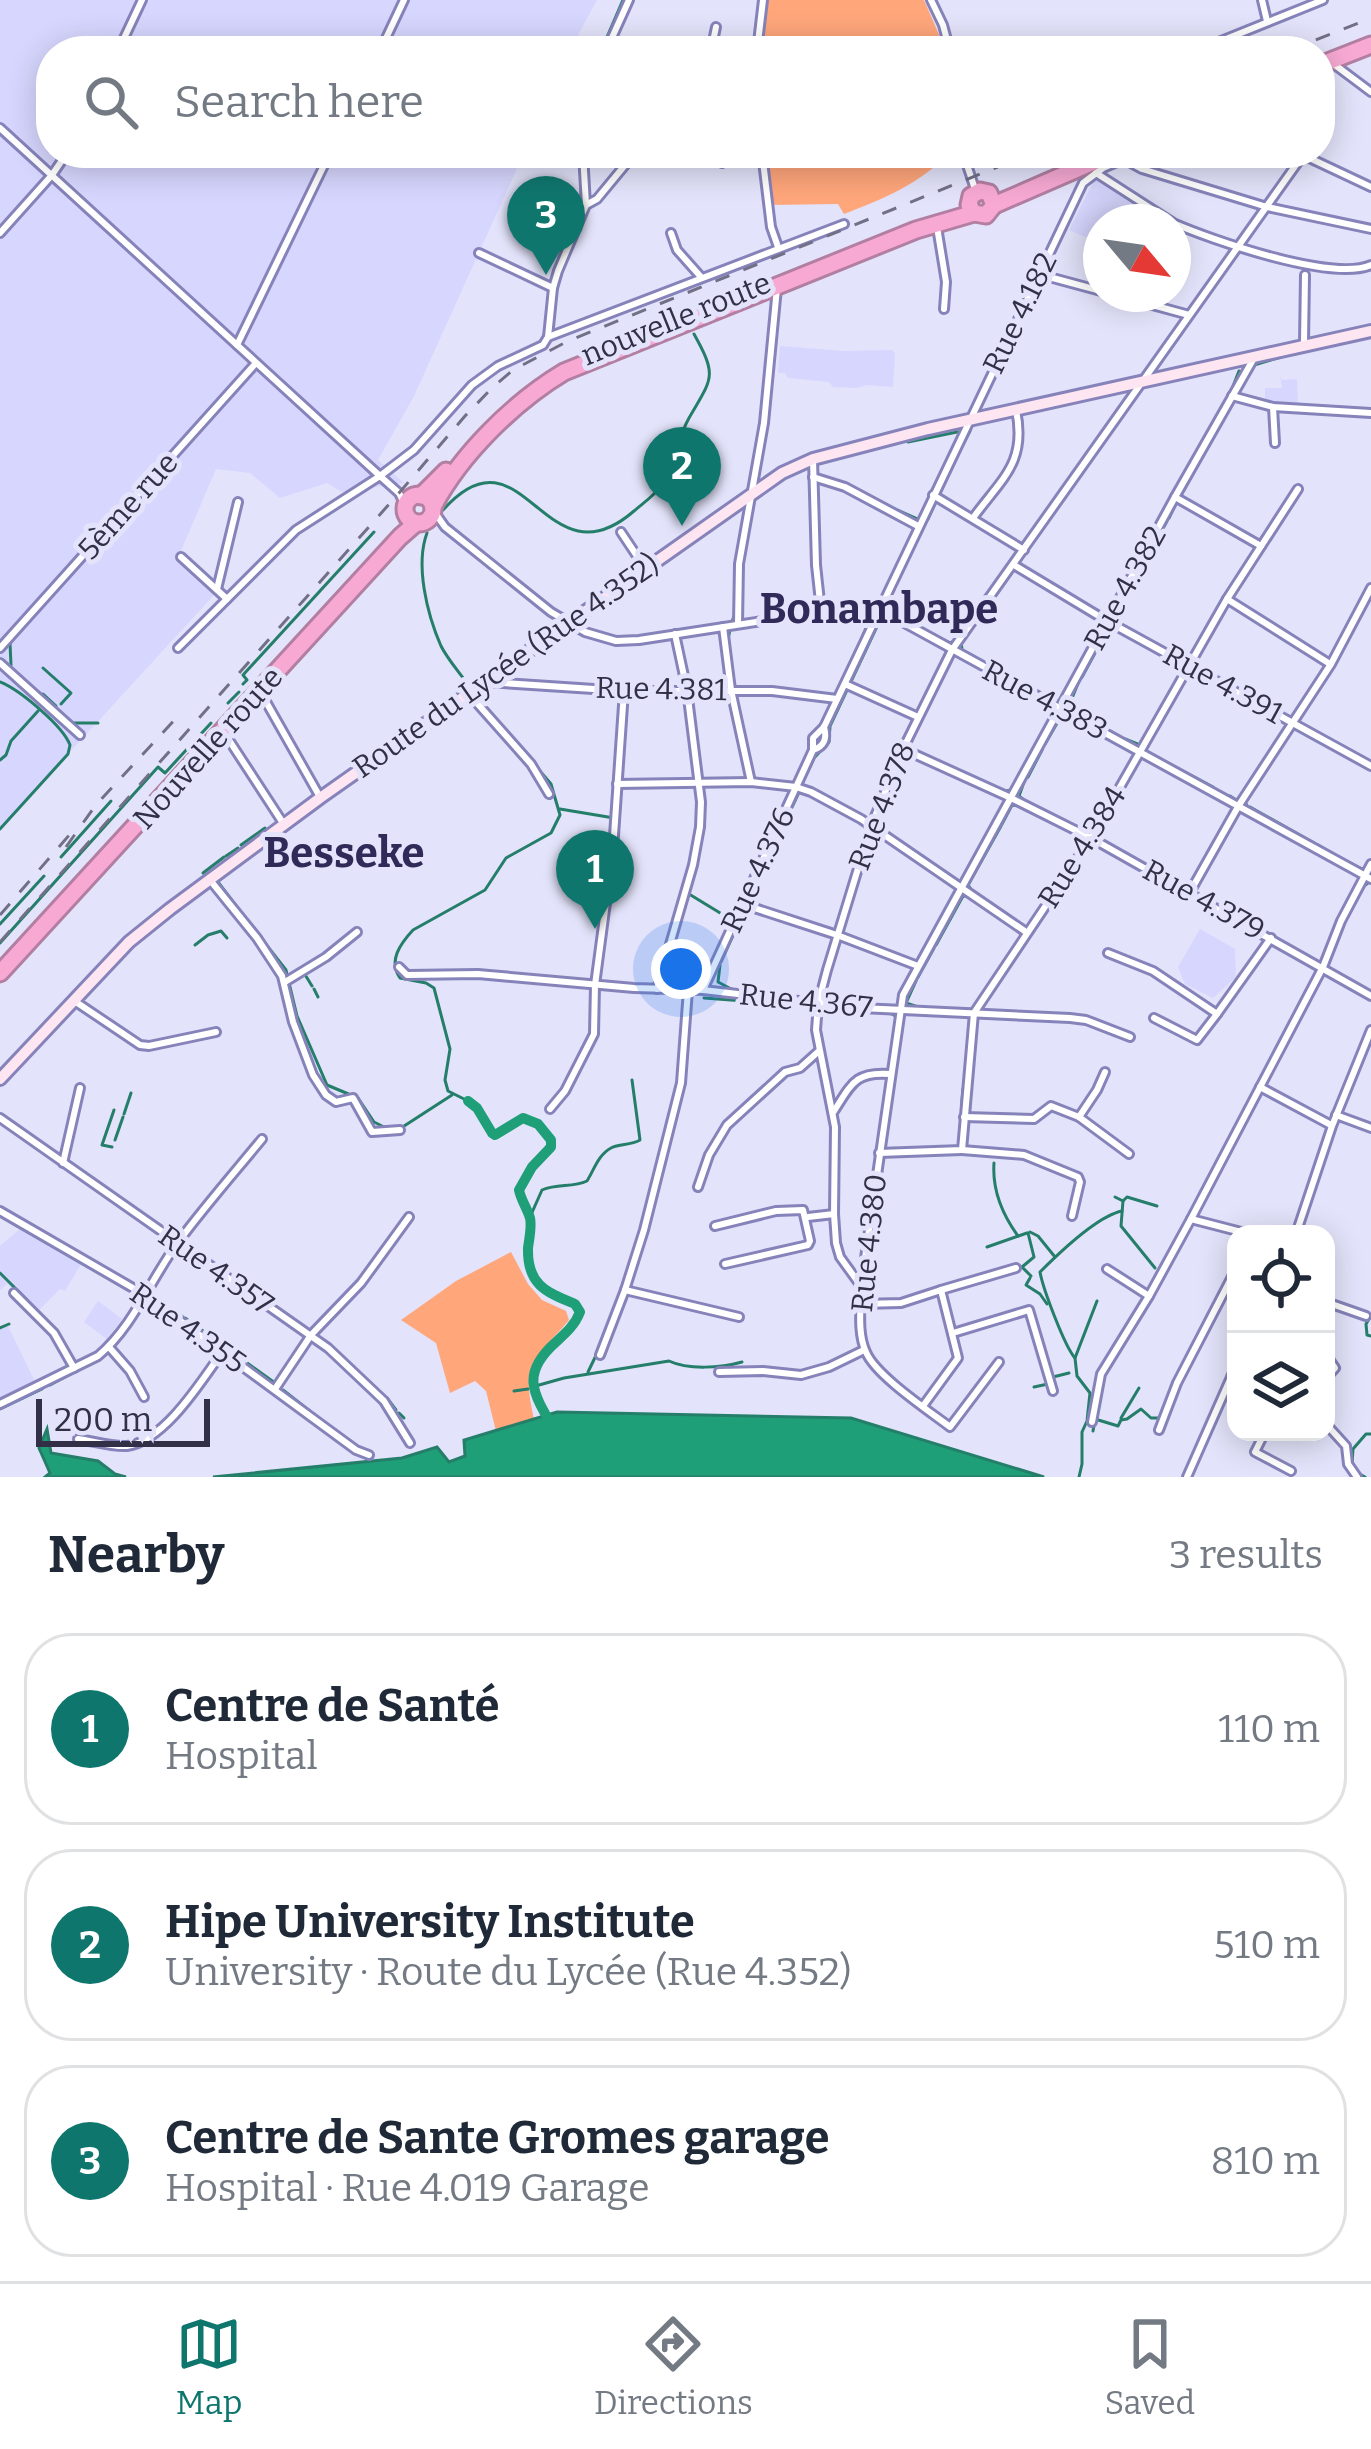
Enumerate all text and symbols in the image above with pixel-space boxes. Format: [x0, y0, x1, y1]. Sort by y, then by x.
search box [36, 36, 1335, 168]
icon: search [78, 69, 144, 135]
text: Search here [174, 75, 424, 129]
pin: 3 [507, 176, 585, 275]
north arrow [1083, 204, 1191, 312]
street label: Rue 4.182 [975, 247, 1065, 379]
street label: nouvelle route [576, 265, 776, 373]
pin: 2 [643, 427, 721, 526]
street label: 5ème rue [71, 445, 185, 567]
street label: Rue 4.382 [1076, 520, 1174, 656]
street label: Route du Lycée (Rue 4.352) [346, 546, 666, 786]
district label: Bonambape [760, 584, 998, 634]
street label: Rue 4.391 [1157, 637, 1289, 731]
street label: Rue 4.383 [977, 652, 1113, 748]
street label: Nouvelle route [126, 660, 290, 836]
street label: Rue 4.381 [595, 670, 727, 708]
street label: Rue 4.378 [841, 737, 923, 875]
street label: Rue 4.384 [1031, 779, 1134, 915]
street label: Rue 4.376 [713, 802, 803, 938]
district label: Besseke [263, 828, 425, 878]
pin: 1 [556, 830, 634, 929]
street label: Rue 4.379 [1137, 852, 1271, 948]
your location [651, 939, 711, 999]
street label: Rue 4.367 [738, 976, 874, 1026]
street label: Rue 4.380 [844, 1172, 894, 1314]
street label: Rue 4.357 [152, 1217, 280, 1323]
map controls [1227, 1225, 1335, 1441]
button: locate [1227, 1225, 1335, 1333]
street label: Rue 4.355 [123, 1275, 253, 1381]
button: layers [1227, 1333, 1335, 1441]
scale bar [36, 1393, 210, 1446]
text: 200 m [54, 1400, 152, 1440]
text: Nearby [48, 1524, 224, 1586]
text: 3 results [1169, 1532, 1323, 1578]
text: Centre de Santé [165, 1679, 499, 1733]
text: 1 [82, 1706, 98, 1752]
text: 110 m [1218, 1706, 1320, 1752]
text: Hospital [165, 1733, 318, 1779]
text: Hipe University Institute [165, 1895, 695, 1949]
text: 2 [79, 1922, 101, 1968]
text: 510 m [1214, 1922, 1320, 1968]
text: University · Route du Lycée (Rue 4.352) [165, 1949, 852, 1995]
text: Centre de Sante Gromes garage [165, 2111, 829, 2165]
text: 3 [79, 2138, 101, 2184]
text: 810 m [1211, 2138, 1320, 2184]
text: Hospital · Rue 4.019 Garage [165, 2165, 649, 2211]
tab: Map [176, 2311, 242, 2423]
tab: Directions [594, 2311, 753, 2423]
tab: Saved [1105, 2311, 1195, 2423]

